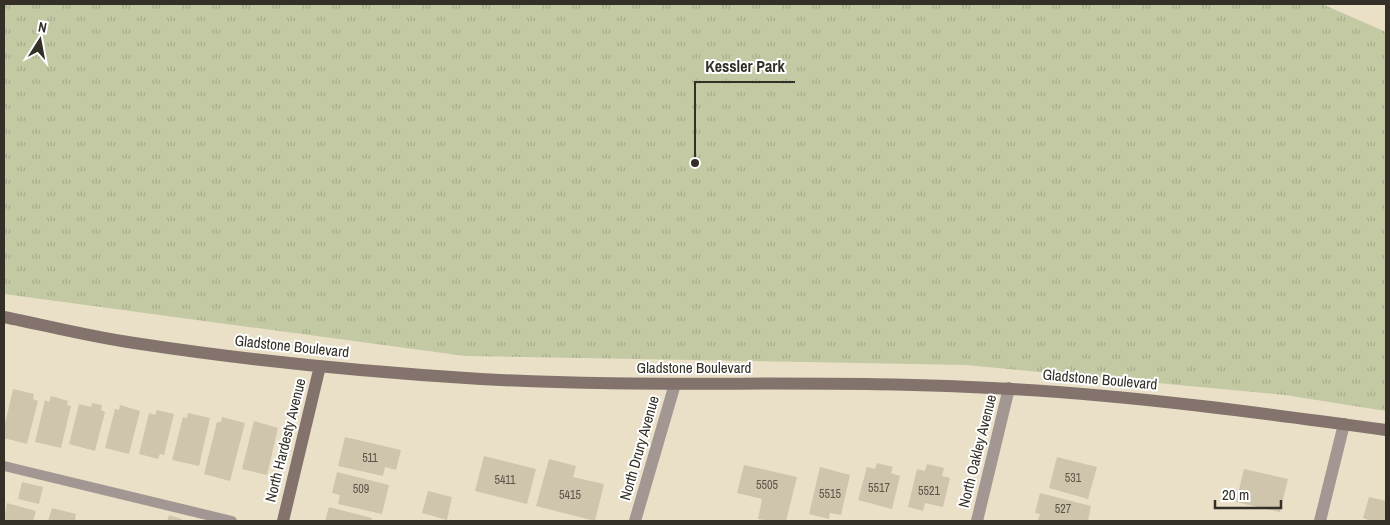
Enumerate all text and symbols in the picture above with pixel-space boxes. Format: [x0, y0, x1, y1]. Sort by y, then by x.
north arrow [15, 15, 65, 65]
text: N [37, 18, 48, 37]
callout: Kessler Park [695, 51, 795, 82]
text: Kessler Park [705, 55, 785, 77]
street label: Gladstone Boulevard [234, 330, 350, 362]
street label: Gladstone Boulevard [637, 357, 751, 378]
street label: Gladstone Boulevard [1042, 364, 1158, 394]
street label: North Hardesty Avenue [259, 376, 311, 504]
street label: North Oakley Avenue [953, 392, 1001, 510]
street label: North Drury Avenue [614, 393, 664, 503]
house number: 511 [362, 450, 378, 466]
house number: 531 [1065, 470, 1082, 486]
house number: 5411 [494, 472, 516, 488]
house number: 5505 [756, 477, 778, 493]
scale bar [1215, 478, 1281, 510]
house number: 5517 [868, 480, 890, 496]
house number: 509 [353, 481, 369, 497]
house number: 5521 [918, 483, 940, 499]
text: 20 m [1222, 484, 1249, 505]
house number: 5515 [819, 486, 841, 502]
house number: 5415 [559, 487, 581, 503]
house number: 527 [1055, 501, 1072, 517]

